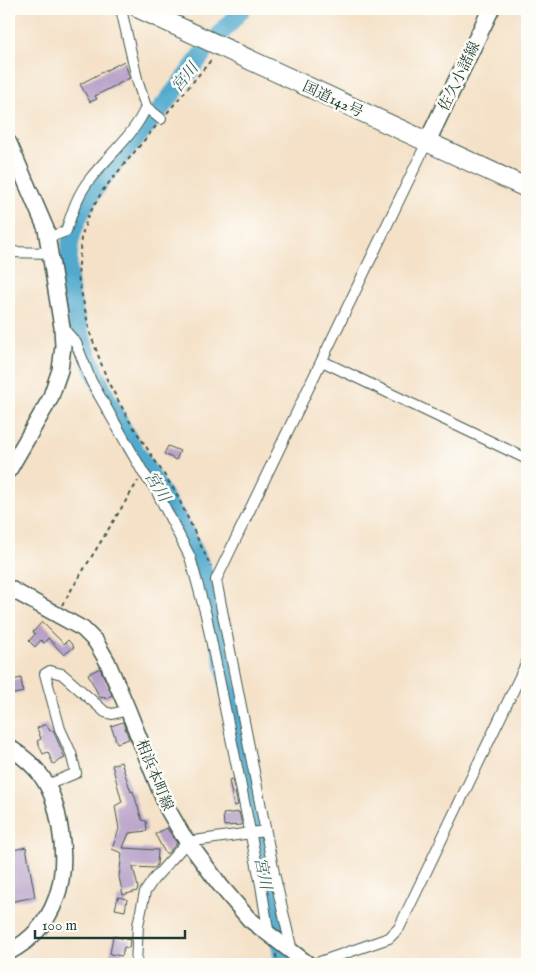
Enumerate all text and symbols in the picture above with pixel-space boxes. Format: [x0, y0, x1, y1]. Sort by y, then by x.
street label: 佐久小諸線 [434, 38, 484, 114]
water label: 宮川 [168, 58, 205, 97]
street label: 国道142号 [299, 77, 366, 122]
water label: 宮川 [139, 468, 174, 508]
street label: 相浜本町線 [132, 737, 177, 814]
water label: 宮川 [249, 856, 275, 893]
scale bar [35, 908, 185, 940]
text: 100 m [42, 916, 78, 935]

